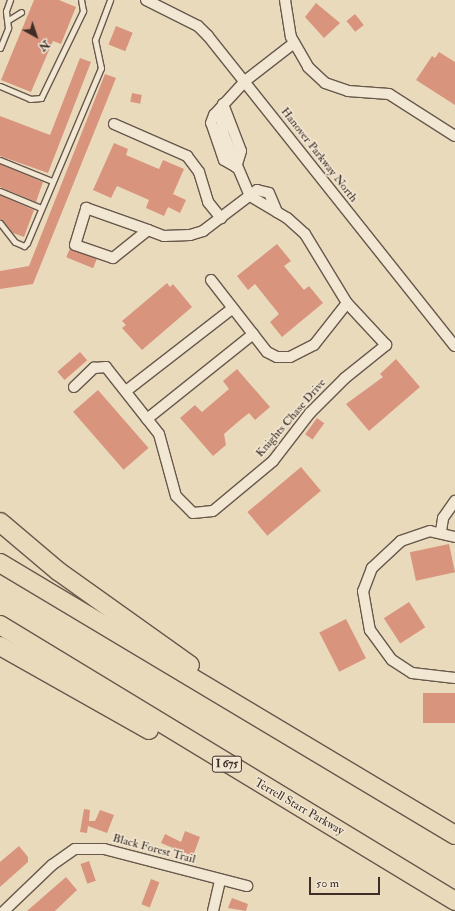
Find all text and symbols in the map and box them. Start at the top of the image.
north arrow [16,16,56,56]
text: N [36,37,52,54]
street label: Hanover Parkway North [278,105,360,205]
street label: Knights Chase Drive [253,376,329,460]
road number: I 675 [211,755,243,773]
street label: Terrell Starr Parkway [252,775,346,839]
street label: Black Forest Trail [111,831,197,867]
scale bar [311,869,382,895]
text: 50 m [316,876,339,891]

